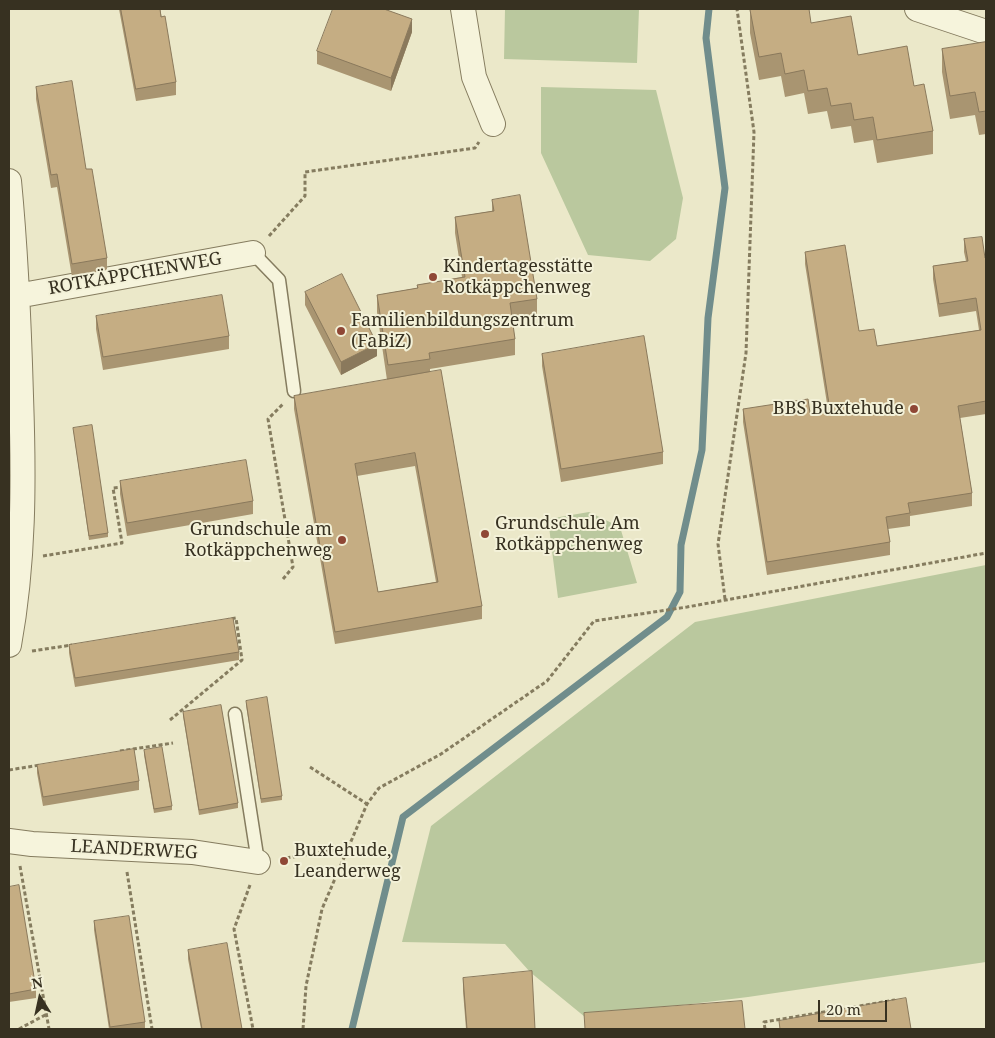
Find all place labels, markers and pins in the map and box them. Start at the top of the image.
place label: Kindertagesstätte Rotkäppchenweg [443,256,593,298]
marker: Kindertagesstätte Rotkäppchenweg [427,271,439,283]
place label: Familienbildungszentrum (FaBiZ) [351,310,574,352]
marker: Familienbildungszentrum (FaBiZ) [335,325,347,337]
place label: BBS Buxtehude [773,398,904,420]
marker: BBS Buxtehude [908,403,920,415]
place label: Grundschule Am Rotkäppchenweg [495,513,643,556]
place label: Grundschule am Rotkäppchenweg [184,519,332,562]
marker: Grundschule Am Rotkäppchenweg [479,528,491,540]
marker: Grundschule am Rotkäppchenweg [336,534,348,546]
place label: Buxtehude, Leanderweg [294,840,401,882]
marker: Buxtehude, Leanderweg [278,855,290,867]

